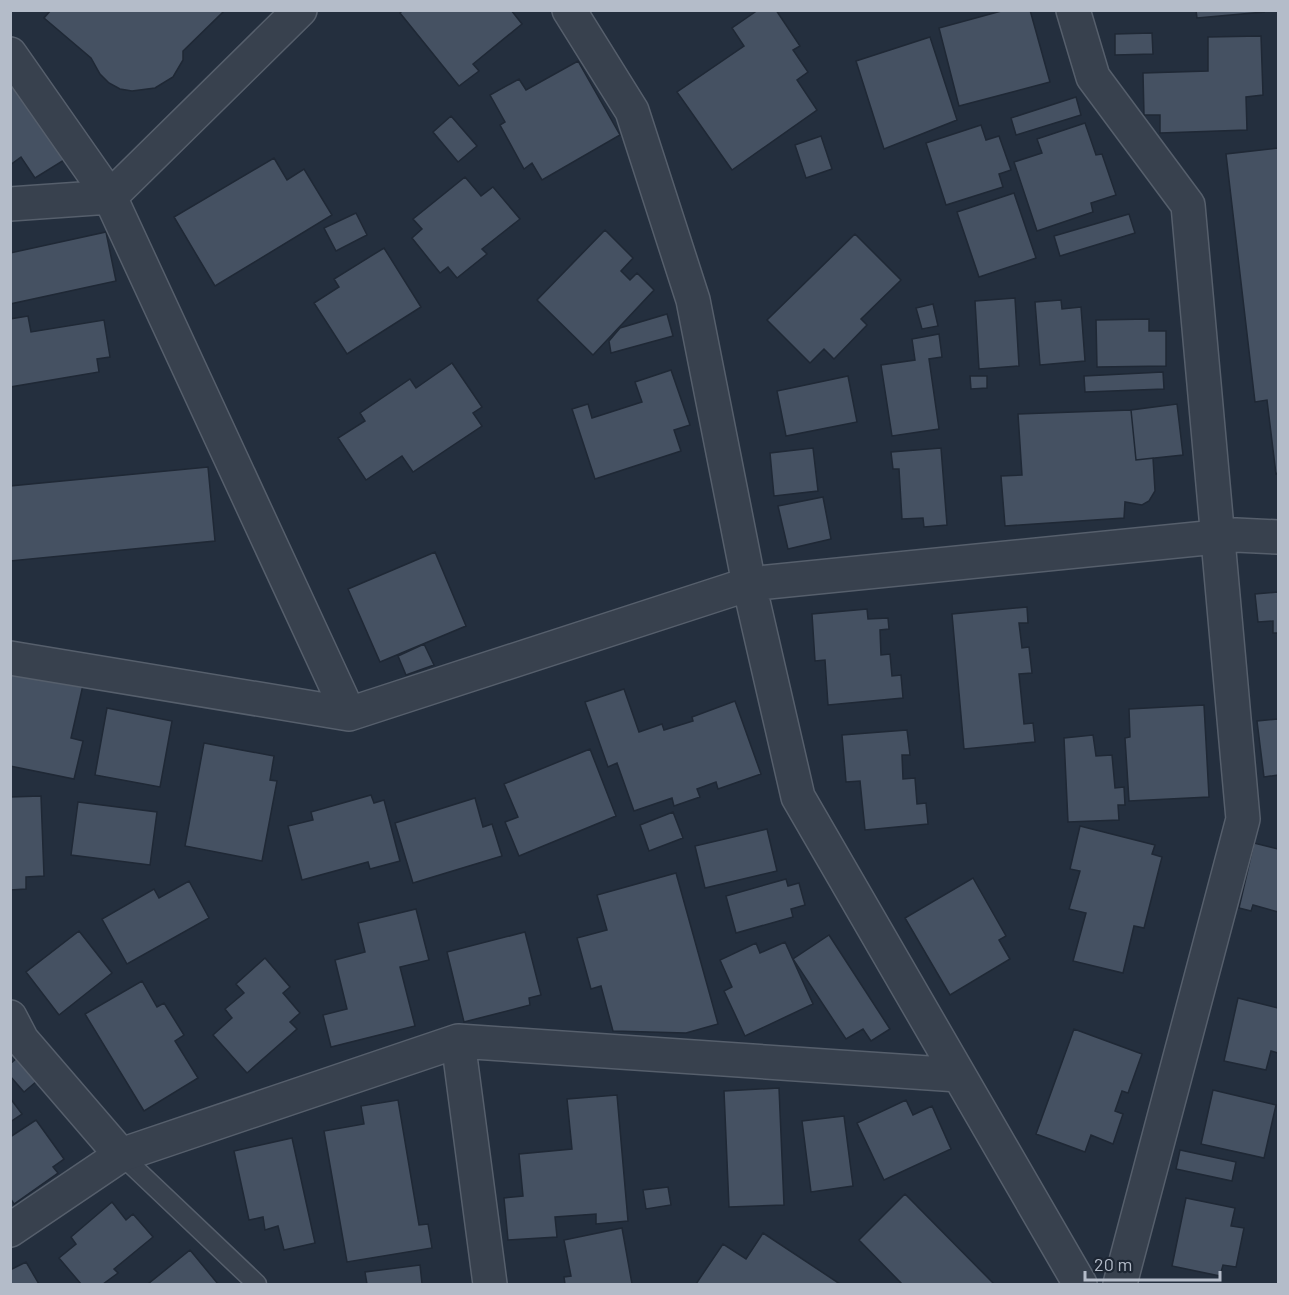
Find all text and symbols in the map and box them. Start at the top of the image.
scale bar [1085,1244,1220,1282]
text: 20 m [1094,1253,1132,1275]

